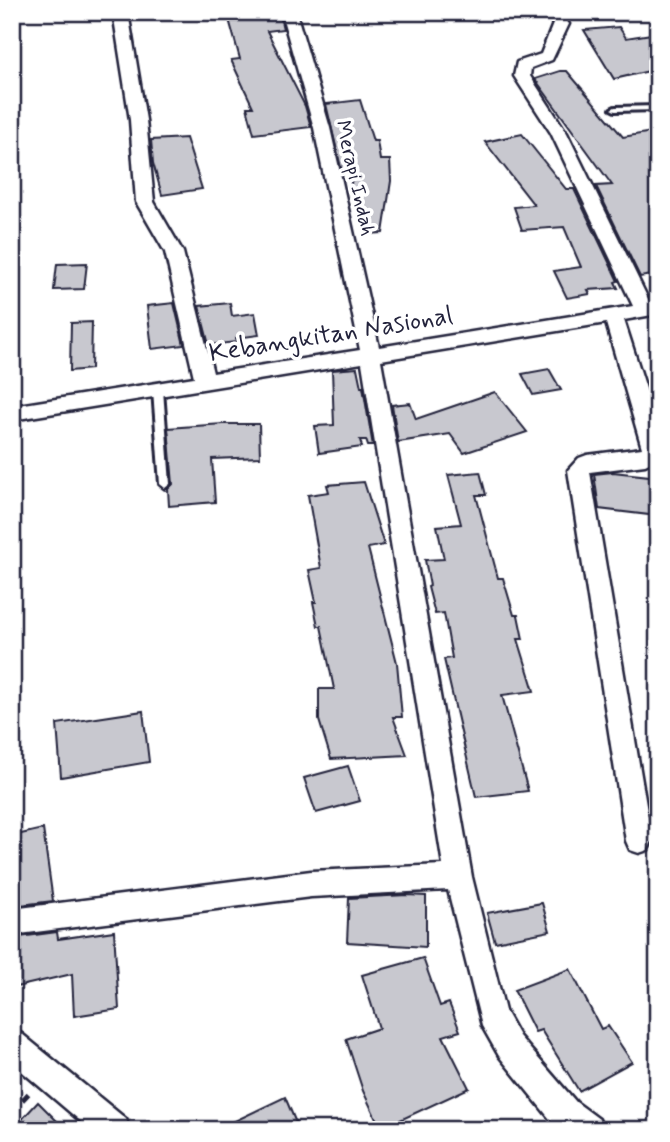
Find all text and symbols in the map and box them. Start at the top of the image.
street label: Merapi Indah [328,117,382,239]
street label: Kebangkitan Nasional [207,299,455,371]

